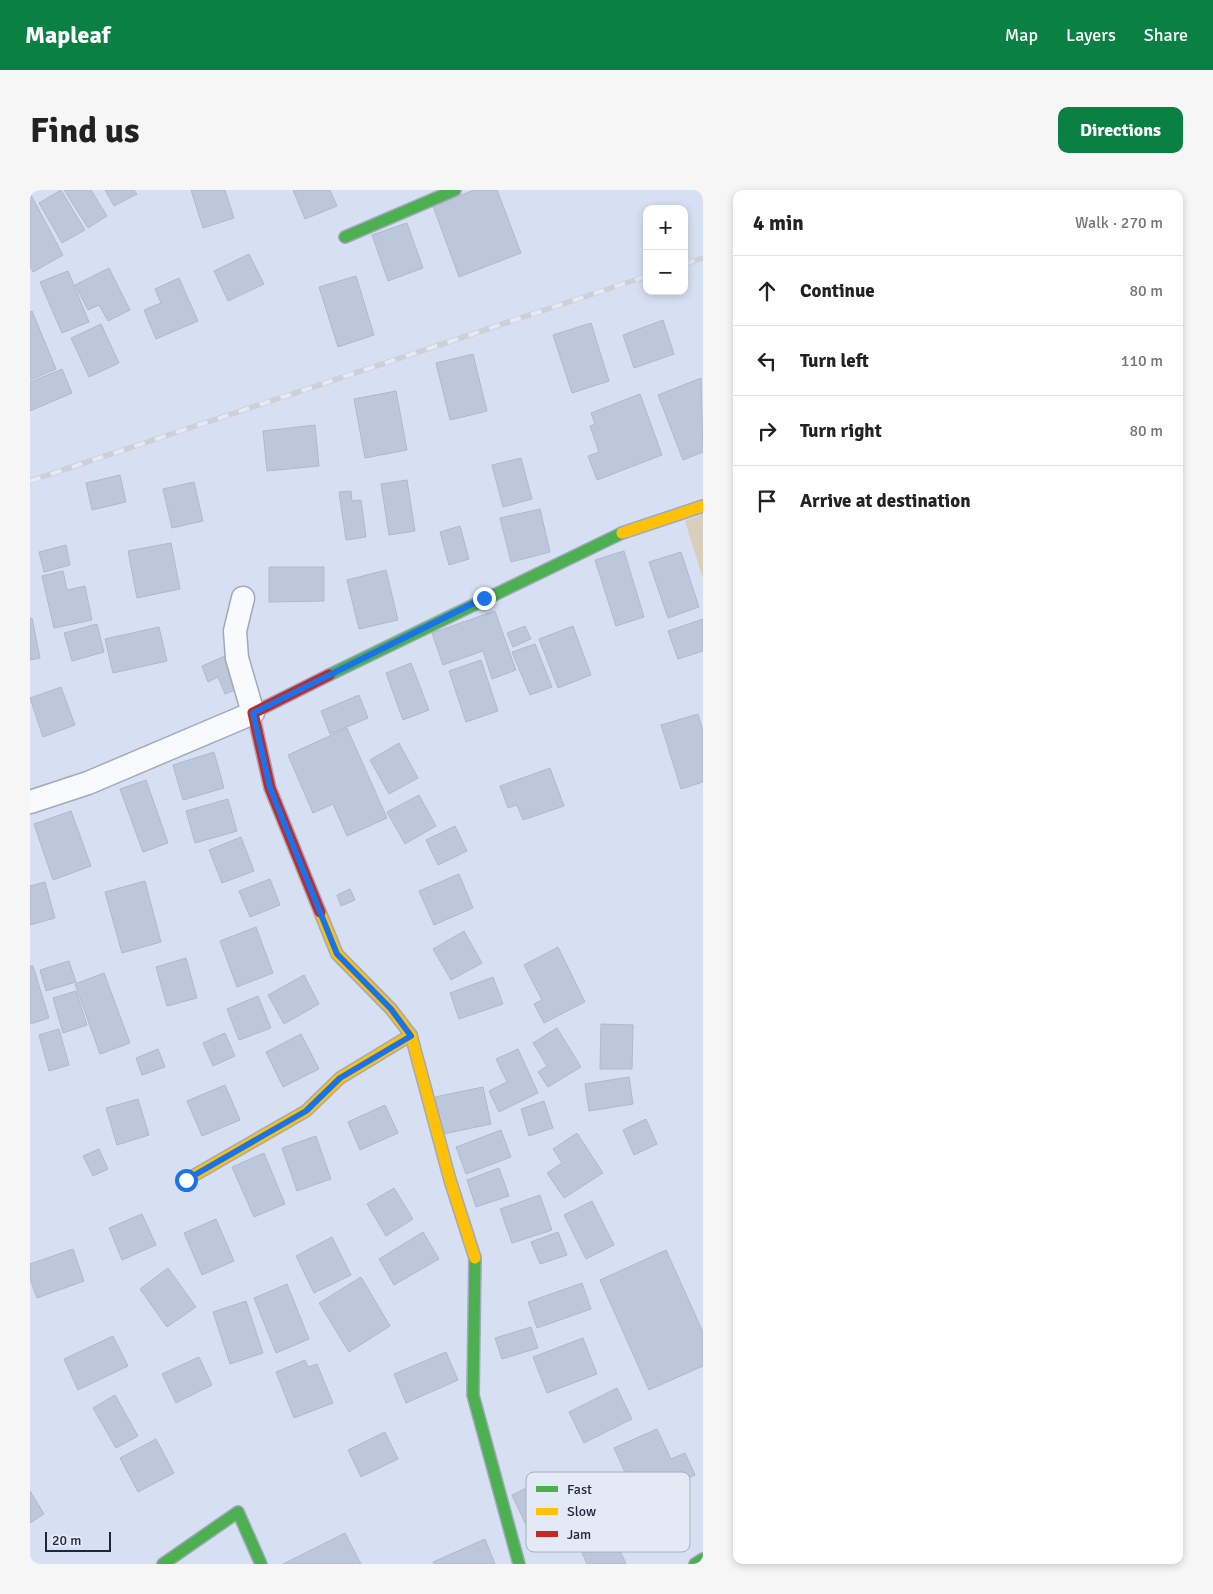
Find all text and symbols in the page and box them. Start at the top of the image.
text: Mapleaf [25,20,110,50]
text: Map [1005,24,1038,46]
text: Layers [1066,24,1116,46]
text: Share [1144,24,1188,46]
button: Directions [1058,107,1183,153]
text: Find us [30,109,140,152]
map controls [643,205,688,295]
button: + [643,205,688,250]
text: 4 min [753,210,804,236]
text: Walk · 270 m [1075,213,1163,233]
button: − [643,250,688,295]
icon: ahead [753,277,781,305]
text: Continue [800,279,875,303]
text: 80 m [1129,281,1163,301]
icon: left [753,347,781,375]
text: Turn left [800,349,869,373]
text: 110 m [1121,351,1163,371]
icon: right [753,417,781,445]
text: Turn right [800,419,882,443]
text: 80 m [1129,421,1163,441]
icon: arrive [753,487,781,515]
text: Arrive at destination [800,489,971,513]
route end [473,587,496,610]
route start [175,1169,198,1192]
legend [526,1472,690,1552]
text: Fast [567,1481,592,1498]
text: Slow [567,1503,596,1520]
text: Jam [567,1526,591,1543]
scale bar [45,1529,111,1552]
text: 20 m [52,1532,81,1549]

